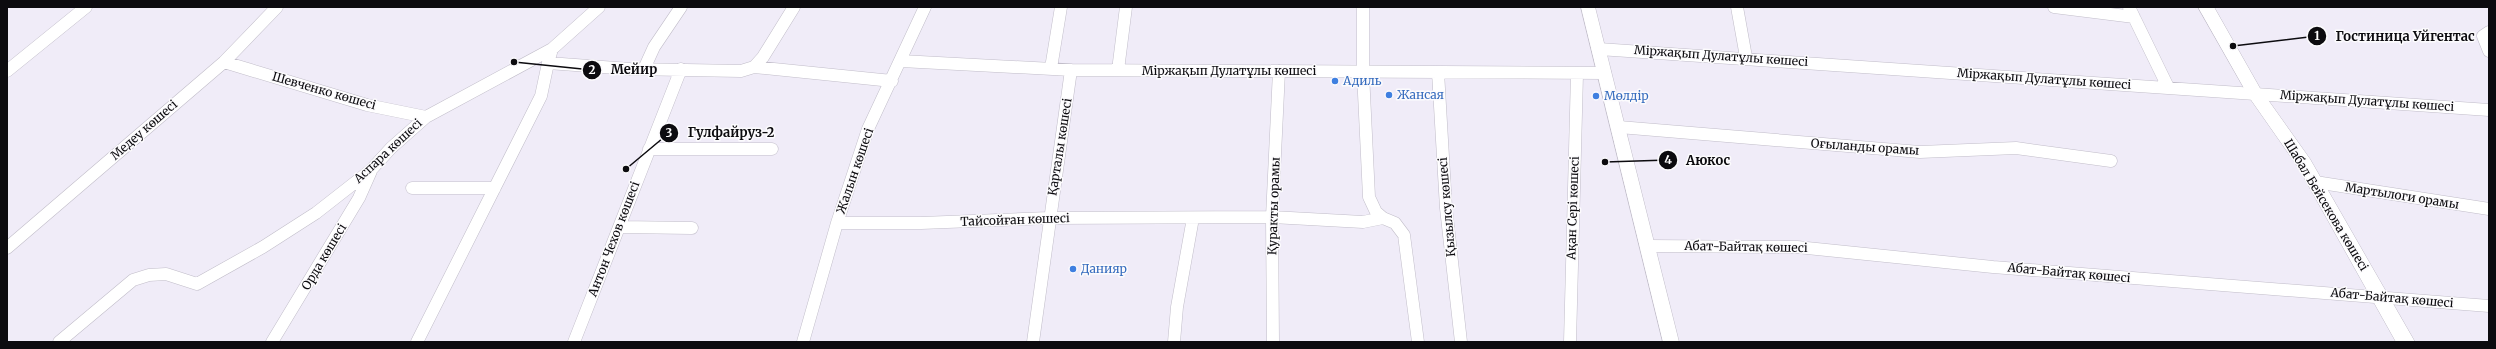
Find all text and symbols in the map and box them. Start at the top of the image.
callout: Гостиница Уйгентас [2307,24,2483,49]
text: 1 [2314,28,2320,43]
text: Гостиница Уйгентас [2335,28,2475,45]
street label: Міржақып Дулатұлы көшесі [1633,42,1809,69]
callout: Мейир [582,57,665,82]
text: Мейир [611,61,657,78]
text: 2 [588,62,596,77]
street label: Міржақып Дулатұлы көшесі [1142,63,1316,78]
street label: Міржақып Дулатұлы көшесі [1956,65,2132,92]
street label: Шевченко көшесі [270,69,378,113]
place label: Адиль [1342,73,1382,88]
marker: Адиль [1330,76,1340,86]
place label: Жансая [1397,87,1444,102]
street label: Міржақып Дулатұлы көшесі [2279,87,2455,114]
place label: Мөлдiр [1604,88,1649,103]
marker: Жансая [1384,90,1394,100]
marker: Мөлдiр [1591,91,1601,101]
street label: Медеу көшесі [107,97,180,163]
street label: Қарталы көшесі [1044,97,1075,197]
street label: Аспара көшесі [350,115,425,187]
callout: Гулфайруз-2 [659,120,782,145]
text: Гулфайруз-2 [688,124,775,141]
text: 3 [666,125,673,140]
street label: Жалын көшесі [833,126,876,216]
street label: Оғыланды орамы [1810,135,1920,158]
street label: Шабал Бейсекова көшесі [2281,136,2372,274]
callout: Аюкос [1658,148,1738,173]
text: 4 [1664,152,1672,167]
text: Аюкос [1685,152,1730,169]
street label: Қызылсу көшесі [1435,156,1458,258]
street label: Ақан Сері көшесі [1563,156,1582,261]
street label: Қуракты орамы [1264,157,1283,255]
street label: Антон Чехов көшесі [584,179,642,300]
street label: Мартылоги орамы [2344,179,2460,212]
street label: Тайсойған көшесі [960,210,1070,229]
street label: Орда көшесі [298,221,349,293]
street label: Абат-Байтақ көшесі [1683,238,1808,255]
street label: Абат-Байтақ көшесі [2006,260,2131,285]
place label: Данияр [1081,261,1127,276]
marker: Данияр [1068,264,1078,274]
street label: Абат-Байтақ көшесі [2329,285,2454,310]

